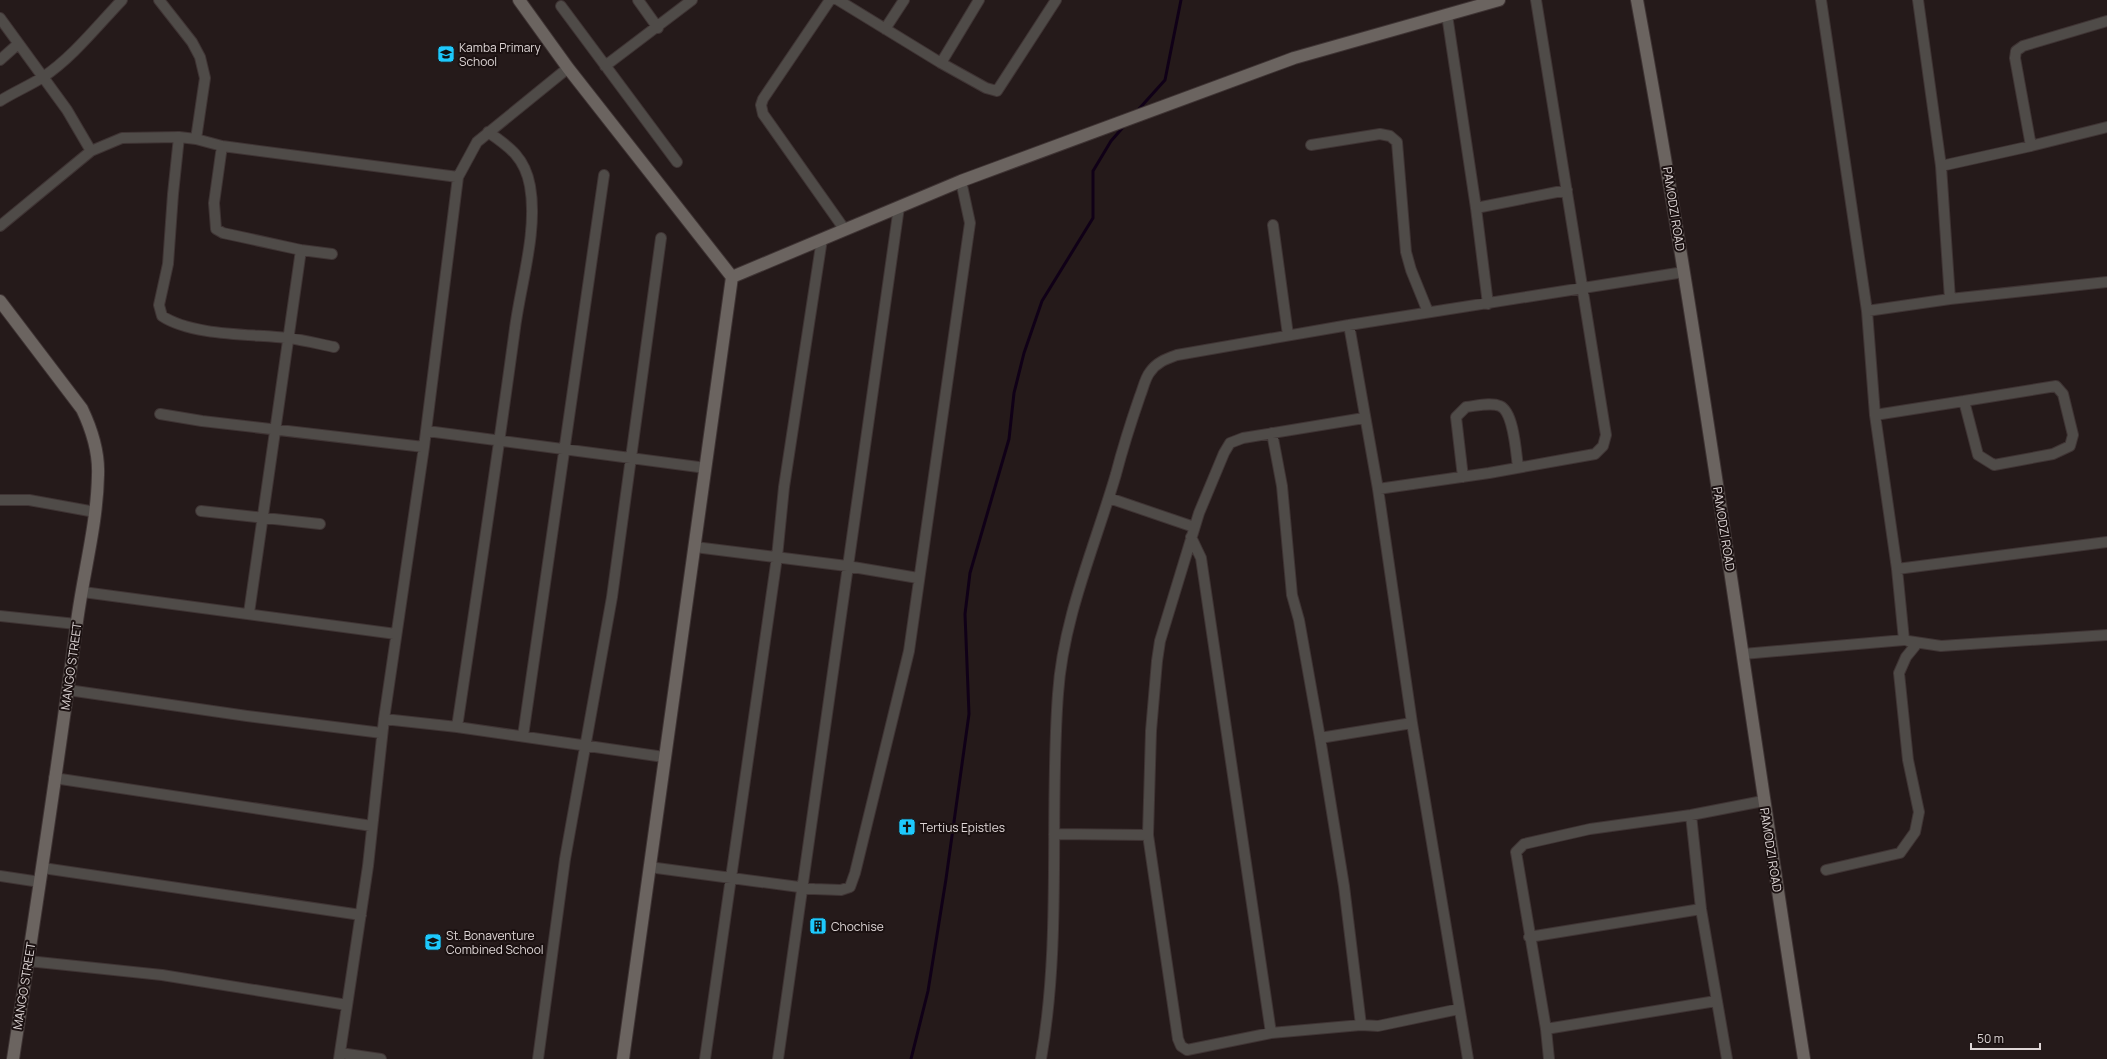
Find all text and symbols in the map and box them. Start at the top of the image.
place label: Kamba Primary School [459,39,542,70]
school or university icon: Kamba Primary School [436,44,456,64]
street label: PAMODZI ROAD [1659,166,1689,252]
street label: PAMODZI ROAD [1709,486,1739,572]
street label: MANGO STREET [56,620,86,711]
street label: PAMODZI ROAD [1756,807,1786,893]
church icon: Tertius Epistles [897,817,917,837]
place label: Tertius Epistles [920,819,1005,836]
building icon: Chochise [808,916,828,936]
place label: Chochise [831,918,884,935]
place label: St. Bonaventure Combined School [446,927,544,958]
school or university icon: St. Bonaventure Combined School [423,932,443,952]
street label: MANGO STREET [9,940,39,1031]
scale bar [1971,1025,2040,1051]
text: 50 m [1977,1030,2004,1047]

